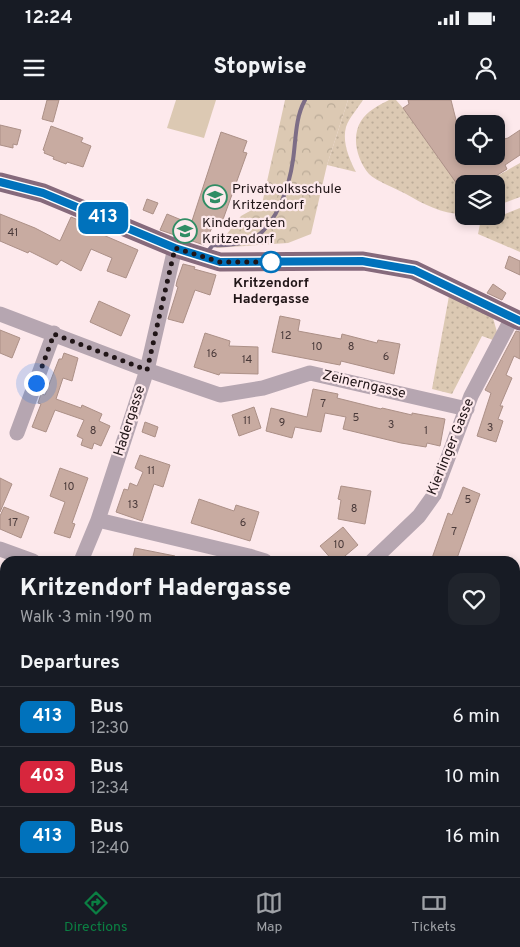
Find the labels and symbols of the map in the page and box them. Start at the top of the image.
place label: Privatvolksschule Kritzendorf [232,181,342,214]
school or university icon: Privatvolksschule Kritzendorf [202,184,228,210]
line badge: 413 [74,202,132,234]
place label: Kindergarten Kritzendorf [202,215,285,248]
school or university icon: Kindergarten Kritzendorf [172,218,198,244]
house number: 41 [8,226,18,240]
marker: Kritzendorf Hadergasse [260,251,282,273]
place label: Kritzendorf Hadergasse [233,275,310,308]
house number: 12 [281,329,291,343]
house number: 10 [311,340,323,354]
house number: 8 [348,340,354,354]
house number: 16 [207,347,217,361]
house number: 6 [383,350,389,364]
house number: 14 [242,353,253,367]
street label: Zeinerngasse [321,367,407,403]
your location [24,371,49,396]
street label: Hadergasse [111,383,149,459]
street label: Kierlinger Gasse [424,396,478,498]
house number: 7 [320,397,326,411]
house number: 5 [353,411,360,425]
house number: 11 [243,414,251,428]
house number: 9 [279,416,285,430]
house number: 3 [388,418,394,432]
house number: 3 [487,421,493,435]
house number: 8 [90,424,96,438]
house number: 1 [424,424,428,438]
house number: 11 [147,464,155,478]
house number: 10 [63,480,75,494]
house number: 5 [465,493,472,507]
house number: 13 [128,498,138,512]
house number: 8 [351,502,357,516]
house number: 17 [8,516,18,530]
house number: 6 [240,516,246,530]
house number: 7 [451,525,457,539]
house number: 10 [333,538,345,552]

